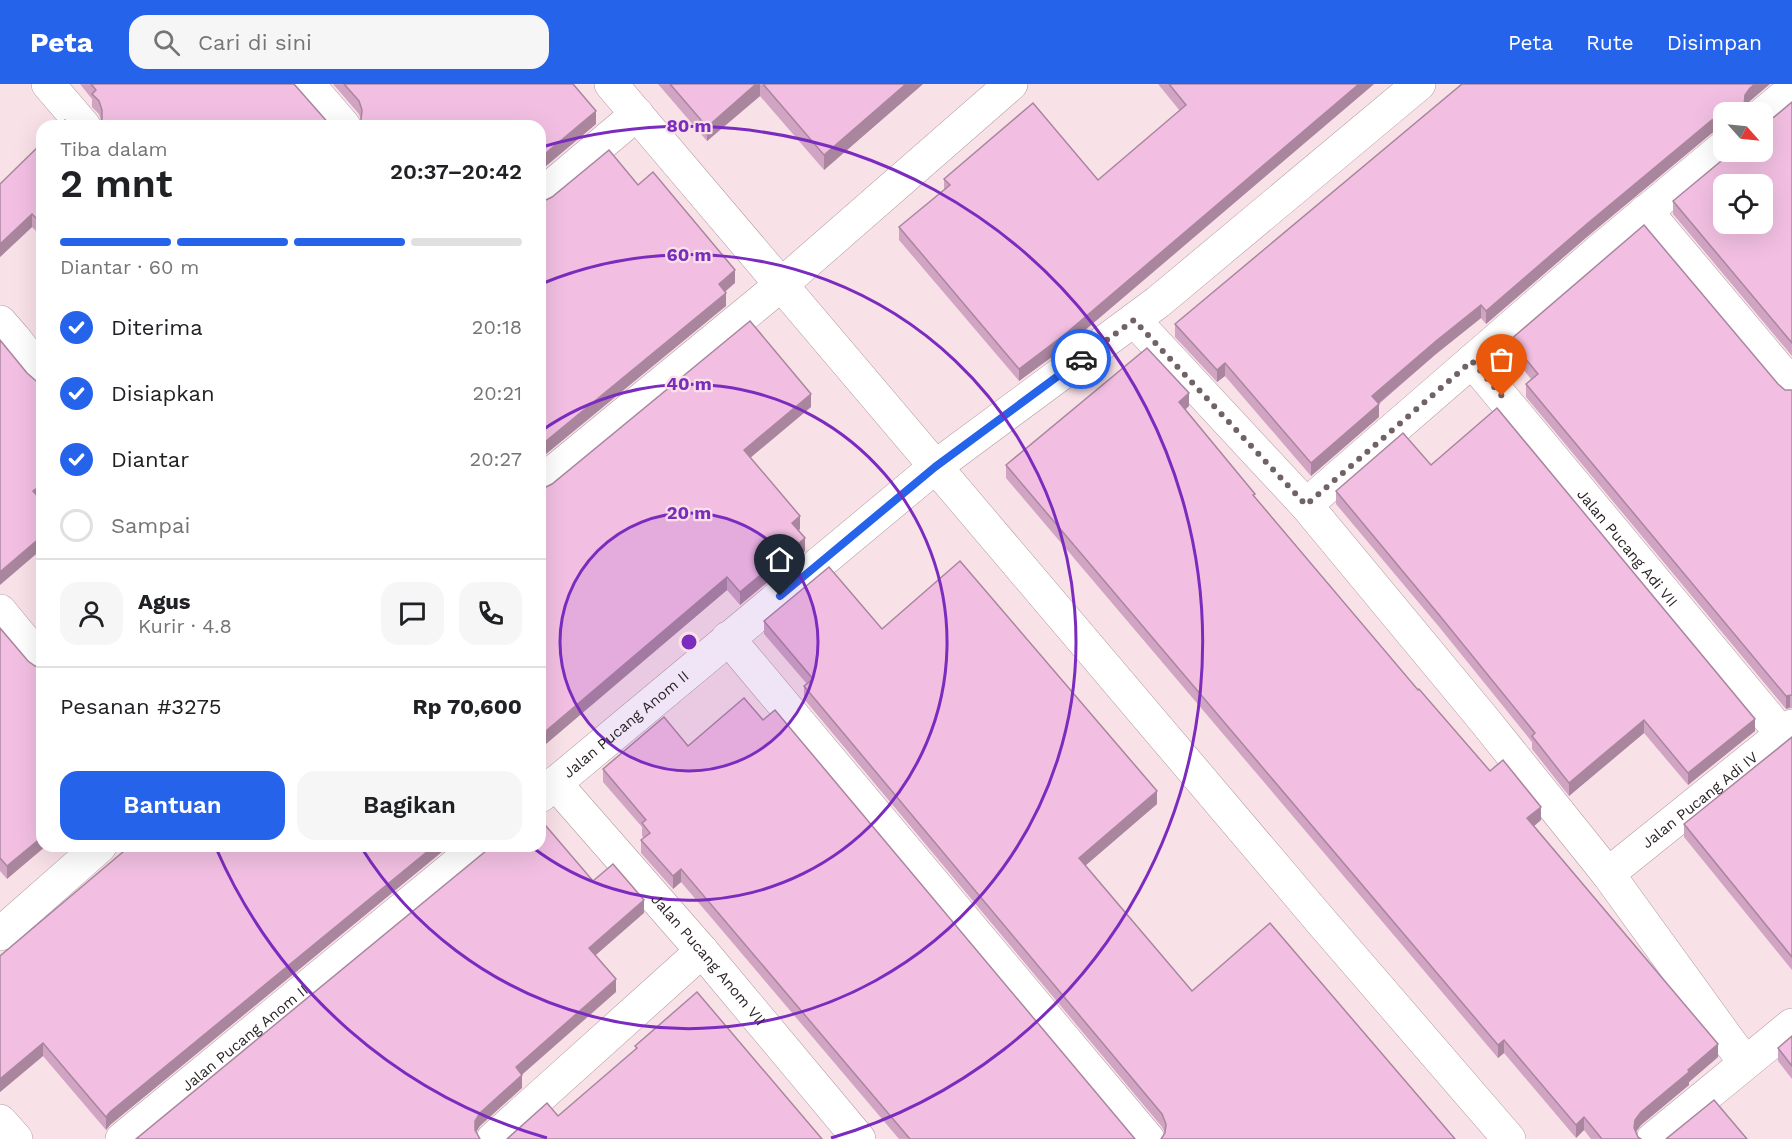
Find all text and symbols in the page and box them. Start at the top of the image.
search box [129,15,549,69]
text: Peta [30,26,93,59]
icon: search [150,26,183,59]
text: Cari di sini [198,30,312,55]
text: Peta [1508,30,1553,55]
text: Rute [1586,30,1634,55]
text: Disimpan [1667,30,1762,55]
north arrow [1713,102,1773,162]
map controls [1713,102,1773,234]
text: 80 m [667,115,711,136]
text: Tiba dalam [60,137,168,161]
text: 20:37–20:42 [390,159,522,184]
text: 2 mnt [60,161,173,206]
button: locate [1713,174,1773,234]
text: 60 m [667,244,711,265]
text: Diantar · 60 m [60,255,199,279]
icon: check [60,311,93,344]
text: Diterima [111,315,203,340]
text: 20:18 [472,315,522,339]
courier [1051,329,1111,389]
pin [1476,334,1527,396]
icon: car [1065,343,1098,376]
icon: bag [1485,343,1518,376]
text: 40 m [666,373,712,394]
icon: check [60,377,93,410]
text: Disiapkan [111,381,215,406]
text: 20:21 [473,381,522,405]
icon: check [60,443,93,476]
text: Diantar [111,447,189,472]
text: 20:27 [470,447,522,471]
street label: Jalan Pucang Adi VII [1573,485,1681,610]
text: 20 m [667,502,711,523]
text: Sampai [111,513,190,538]
pin [754,534,805,596]
icon: home [763,543,796,576]
button: person [60,582,123,645]
button: chat [381,582,444,645]
button: phone [459,582,522,645]
text: Agus [138,589,191,614]
text: Kurir · 4.8 [138,614,232,638]
centre of rings [679,632,699,652]
street label: Jalan Pucang Anom II [560,667,692,782]
text: Pesanan #3275 [60,694,222,719]
text: Rp 70,600 [413,694,522,719]
street label: Jalan Pucang Adi IV [1638,748,1762,852]
button: Bantuan [60,771,285,840]
button: Bagikan [297,771,522,840]
street label: Jalan Pucang Anom VII [647,890,769,1029]
street label: Jalan Pucang Anom II [178,981,312,1095]

